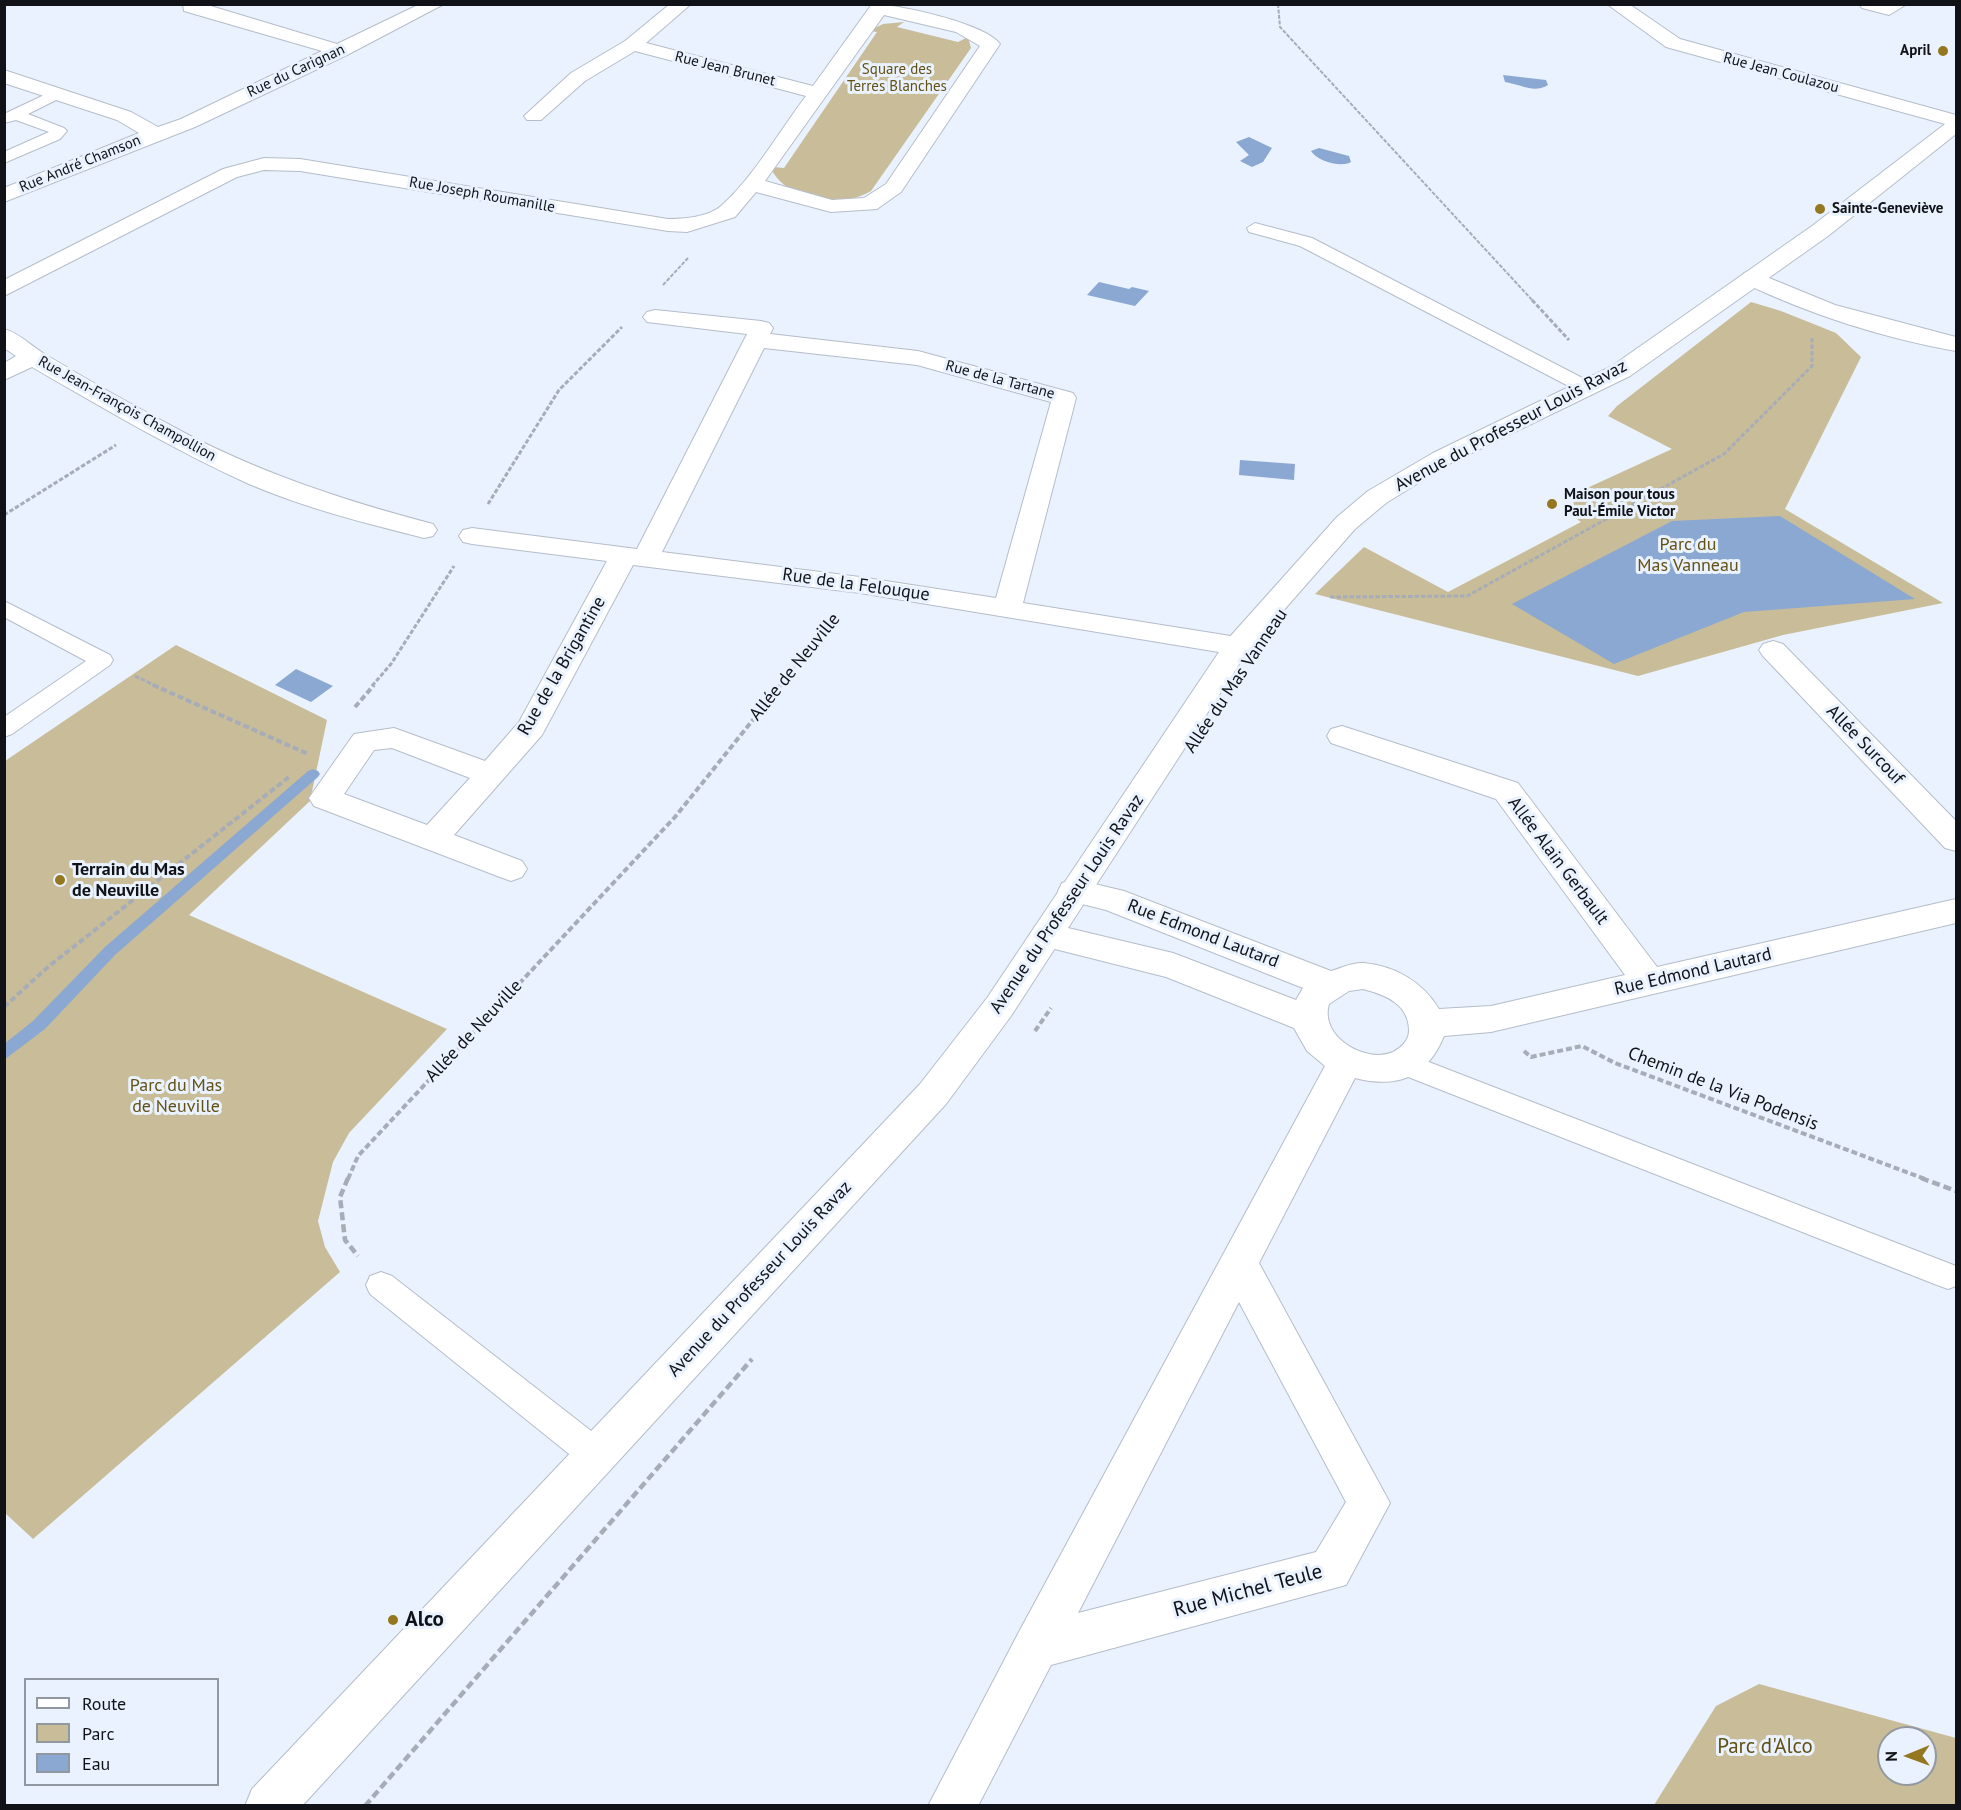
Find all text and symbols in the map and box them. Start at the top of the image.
street label: Rue du Carignan [244,41,348,101]
place label: April [1900,42,1931,60]
marker: April [1936,44,1950,58]
street label: Rue Jean Brunet [673,48,777,90]
street label: Rue Jean Coulazou [1721,49,1841,97]
park label: Square des Terres Blanches [847,61,947,96]
street label: Rue André Chamson [17,131,143,197]
street label: Rue Joseph Roumanille [408,173,556,217]
place label: Sainte-Geneviève [1832,200,1943,218]
marker: Sainte-Geneviève [1813,202,1827,216]
street label: Rue Jean-François Champollion [35,353,219,465]
street label: Avenue du Professeur Louis Ravaz [1391,355,1631,497]
street label: Rue de la Tartane [944,357,1056,403]
place label: Maison pour tous Paul-Émile Victor [1564,486,1675,521]
marker: Maison pour tous Paul-Émile Victor [1545,497,1559,511]
park label: Parc du Mas Vanneau [1637,534,1739,576]
street label: Rue de la Felouque [781,564,931,606]
street label: Rue de la Brigantine [513,593,611,739]
street label: Allée du Mas Vanneau [1180,605,1292,757]
street label: Allée de Neuville [745,609,845,725]
street label: Allée Surcouf [1822,701,1908,789]
street label: Avenue du Professeur Louis Ravaz [985,790,1149,1018]
street label: Allée Alain Gerbault [1503,793,1613,929]
place label: Terrain du Mas de Neuville [72,859,185,902]
marker: Terrain du Mas de Neuville [53,873,67,887]
street label: Rue Edmond Lautard [1124,895,1282,973]
street label: Rue Edmond Lautard [1612,943,1774,1001]
street label: Allée de Neuville [421,975,527,1087]
street label: Chemin de la Via Podensis [1625,1043,1821,1135]
park label: Parc du Mas de Neuville [130,1075,222,1118]
street label: Avenue du Professeur Louis Ravaz [664,1177,856,1381]
street label: Rue Michel Teule [1171,1559,1325,1623]
place label: Alco [405,1607,444,1633]
marker: Alco [386,1613,400,1627]
legend [24,1678,219,1786]
text: Route [82,1692,126,1715]
text: Parc [82,1722,115,1745]
north arrow [1877,1726,1937,1786]
park label: Parc d'Alco [1717,1734,1813,1760]
text: N [1881,1751,1901,1762]
text: Eau [82,1752,110,1775]

